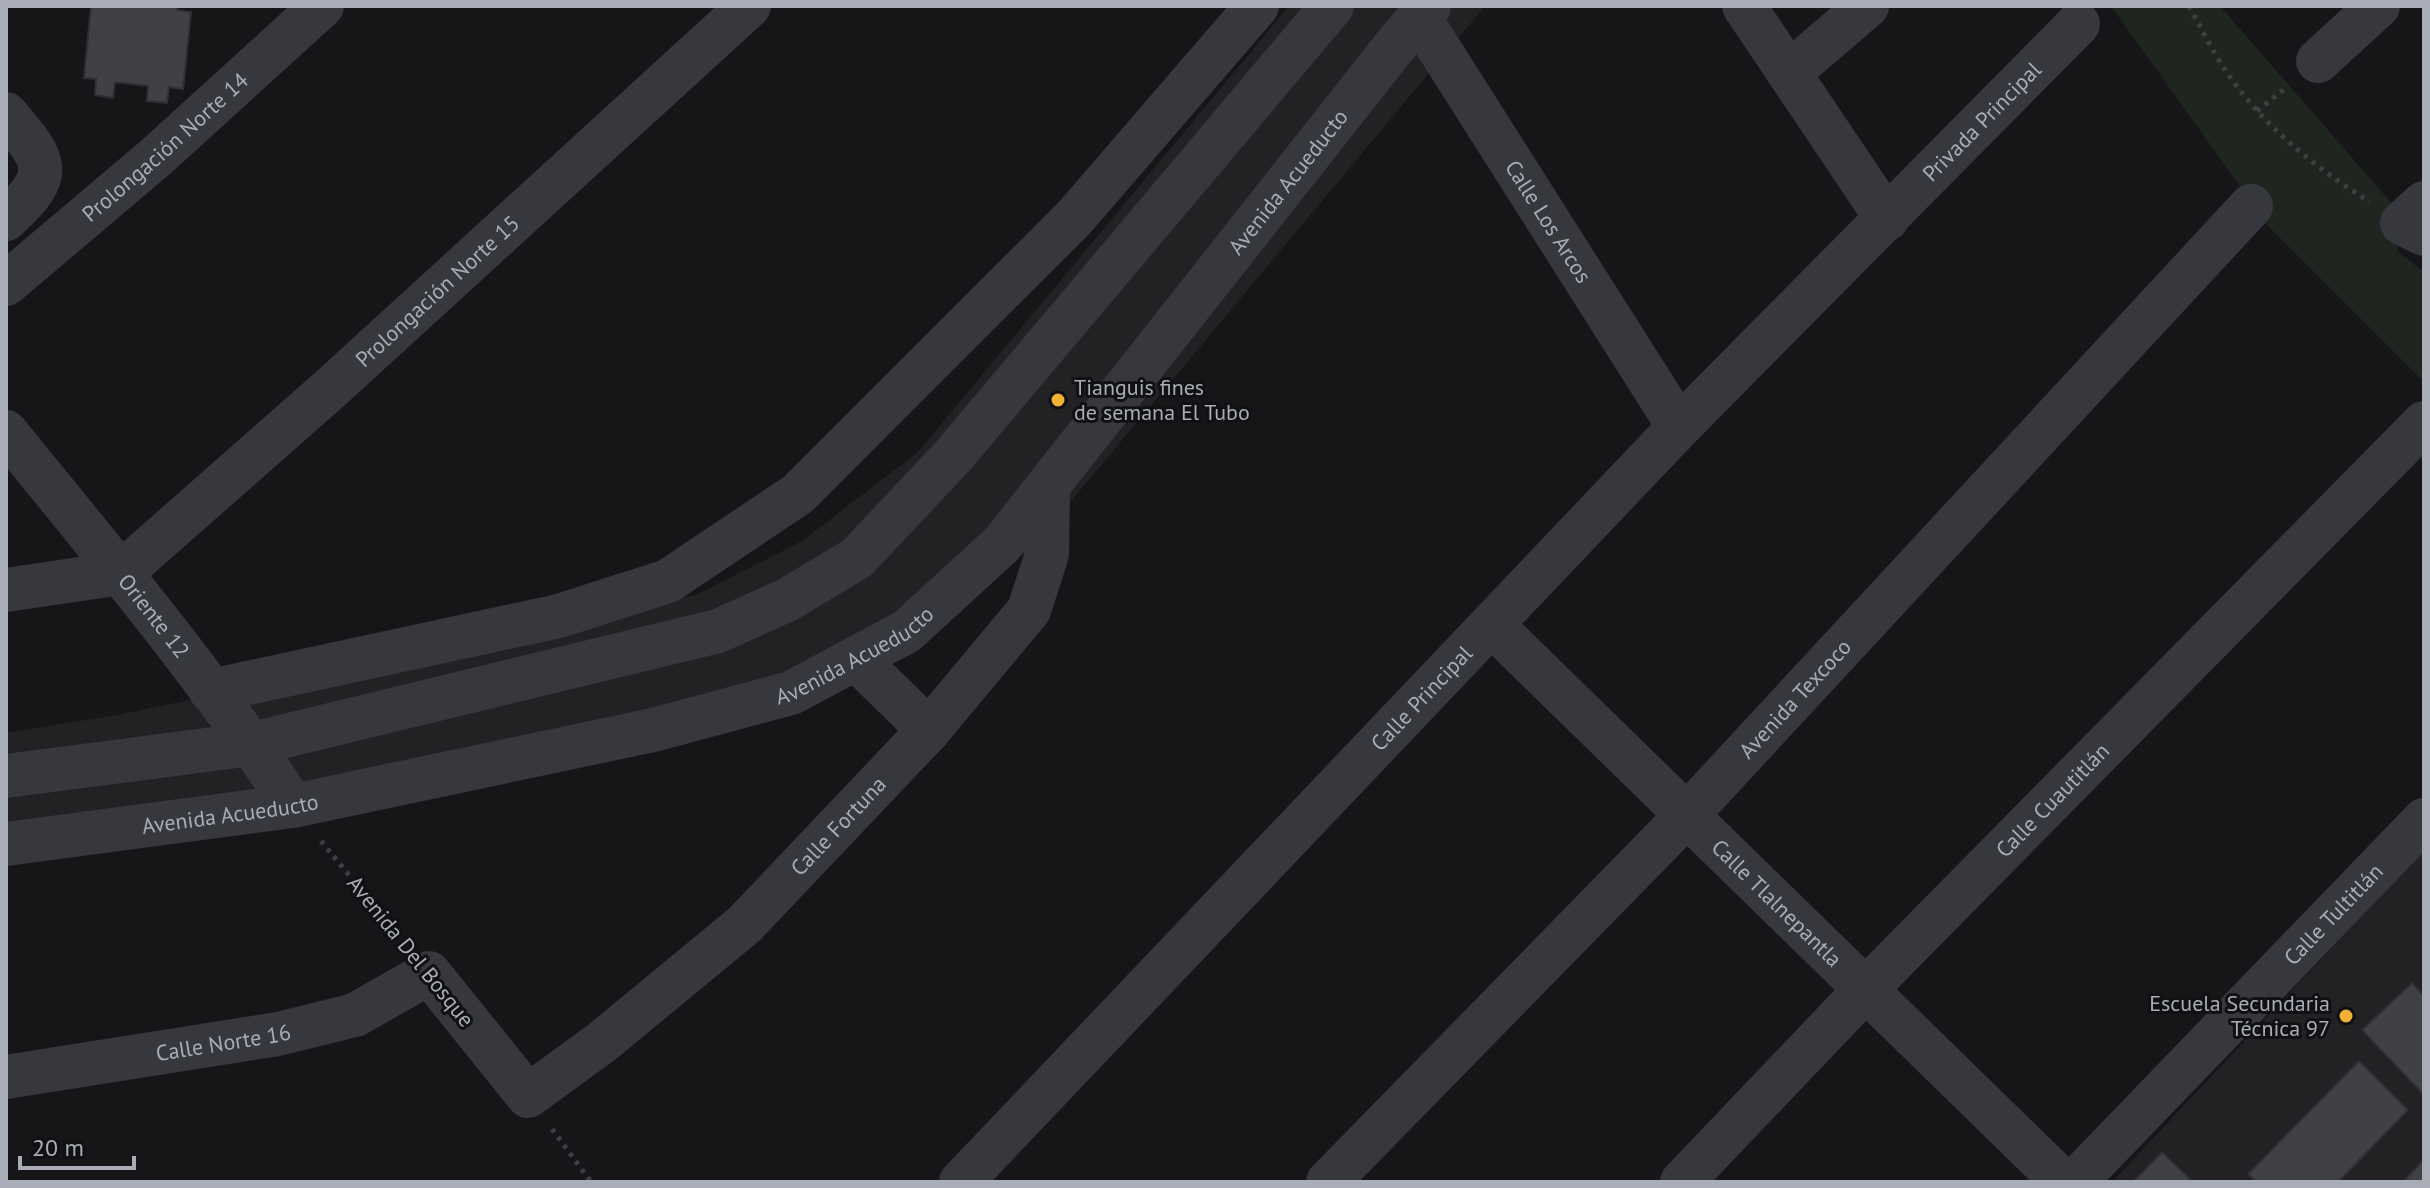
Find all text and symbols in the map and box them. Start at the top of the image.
street label: Privada Principal [1916,55,2047,187]
street label: Prolongación Norte 14 [76,66,254,228]
street label: Avenida Acueducto [1222,103,1354,260]
street label: Calle Los Arcos [1499,155,1598,288]
street label: Prolongación Norte 15 [349,209,525,373]
place label: Tianguis fines de semana El Tubo [1074,373,1250,426]
marker: Tianguis fines de semana El Tubo [1049,391,1067,409]
street label: Oriente 12 [112,568,196,664]
street label: Avenida Acueducto [773,600,939,710]
street label: Avenida Texcoco [1733,633,1857,764]
street label: Calle Principal [1365,639,1478,757]
street label: Calle Cuautitlán [1990,737,2115,863]
street label: Calle Fortuna [784,770,892,881]
street label: Avenida Acueducto [140,787,321,840]
street label: Calle Tlalnepantla [1706,833,1848,973]
street label: Calle Tultitlán [2278,857,2389,971]
street label: Avenida Del Bosque [341,870,481,1032]
place label: Escuela Secundaria Técnica 97 [2149,989,2330,1042]
marker: Escuela Secundaria Técnica 97 [2337,1007,2355,1025]
street label: Calle Norte 16 [154,1017,294,1067]
scale bar [20,1120,134,1170]
text: 20 m [32,1132,84,1163]

